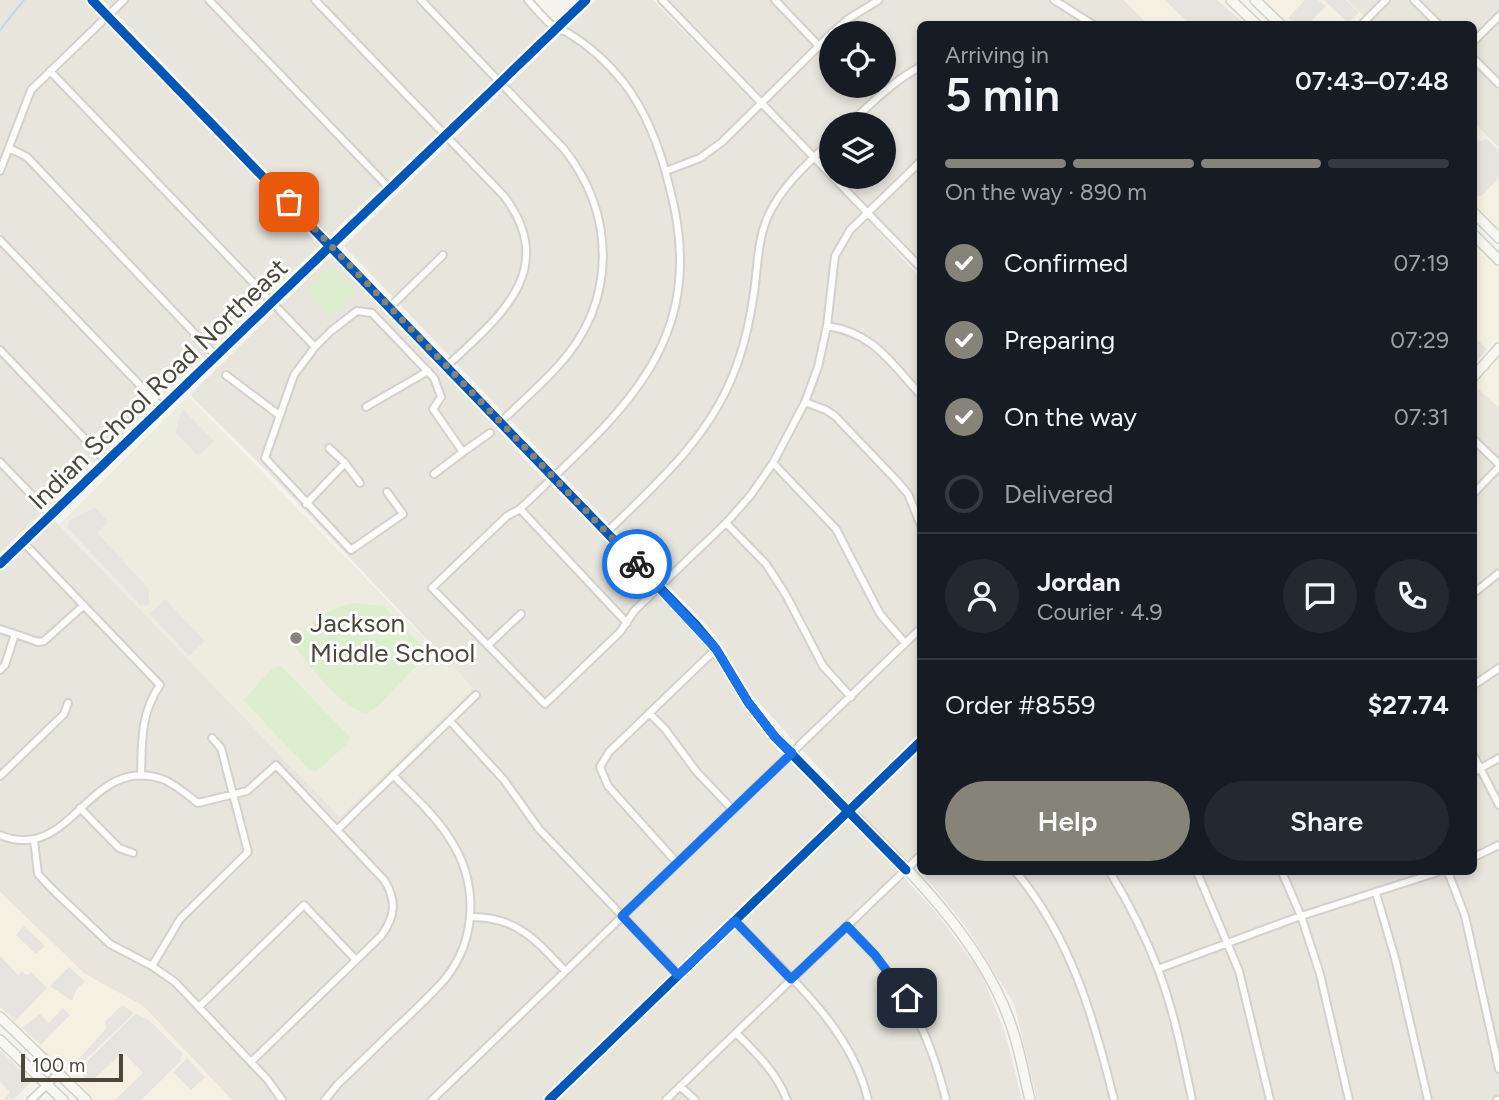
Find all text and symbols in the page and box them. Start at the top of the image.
map controls [819,21,896,189]
button: locate [819,21,896,98]
text: Arriving in [945,41,1049,69]
text: 07:43–07:48 [1295,65,1449,97]
text: 5 min [945,67,1060,123]
button: layers [819,112,896,189]
pin [259,172,319,232]
text: On the way · 890 m [945,178,1147,206]
icon: bag [270,183,308,221]
icon: check [945,244,983,282]
text: Confirmed [1004,247,1128,279]
text: 07:19 [1394,249,1449,277]
street label: Indian School Road Northeast [22,252,294,516]
icon: check [945,321,983,359]
text: Preparing [1004,324,1115,356]
text: 07:29 [1390,326,1449,354]
icon: check [945,398,983,436]
text: On the way [1004,401,1137,433]
text: 07:31 [1394,403,1449,431]
text: Delivered [1004,478,1113,510]
courier [602,529,672,599]
icon: bike [618,545,656,583]
button: person [945,559,1019,633]
button: chat [1283,559,1357,633]
button: phone [1375,559,1449,633]
text: Jordan [1037,566,1120,598]
text: Courier · 4.9 [1037,598,1163,626]
place label: Jackson Middle School [310,607,475,669]
marker: Jackson Middle School [288,630,304,646]
text: Order #8559 [945,689,1096,721]
text: $27.74 [1368,689,1449,721]
button: Help [945,781,1190,861]
button: Share [1204,781,1449,861]
pin [877,968,937,1028]
icon: home [888,979,926,1017]
scale bar [21,1051,122,1083]
text: 100 m [32,1054,85,1077]

